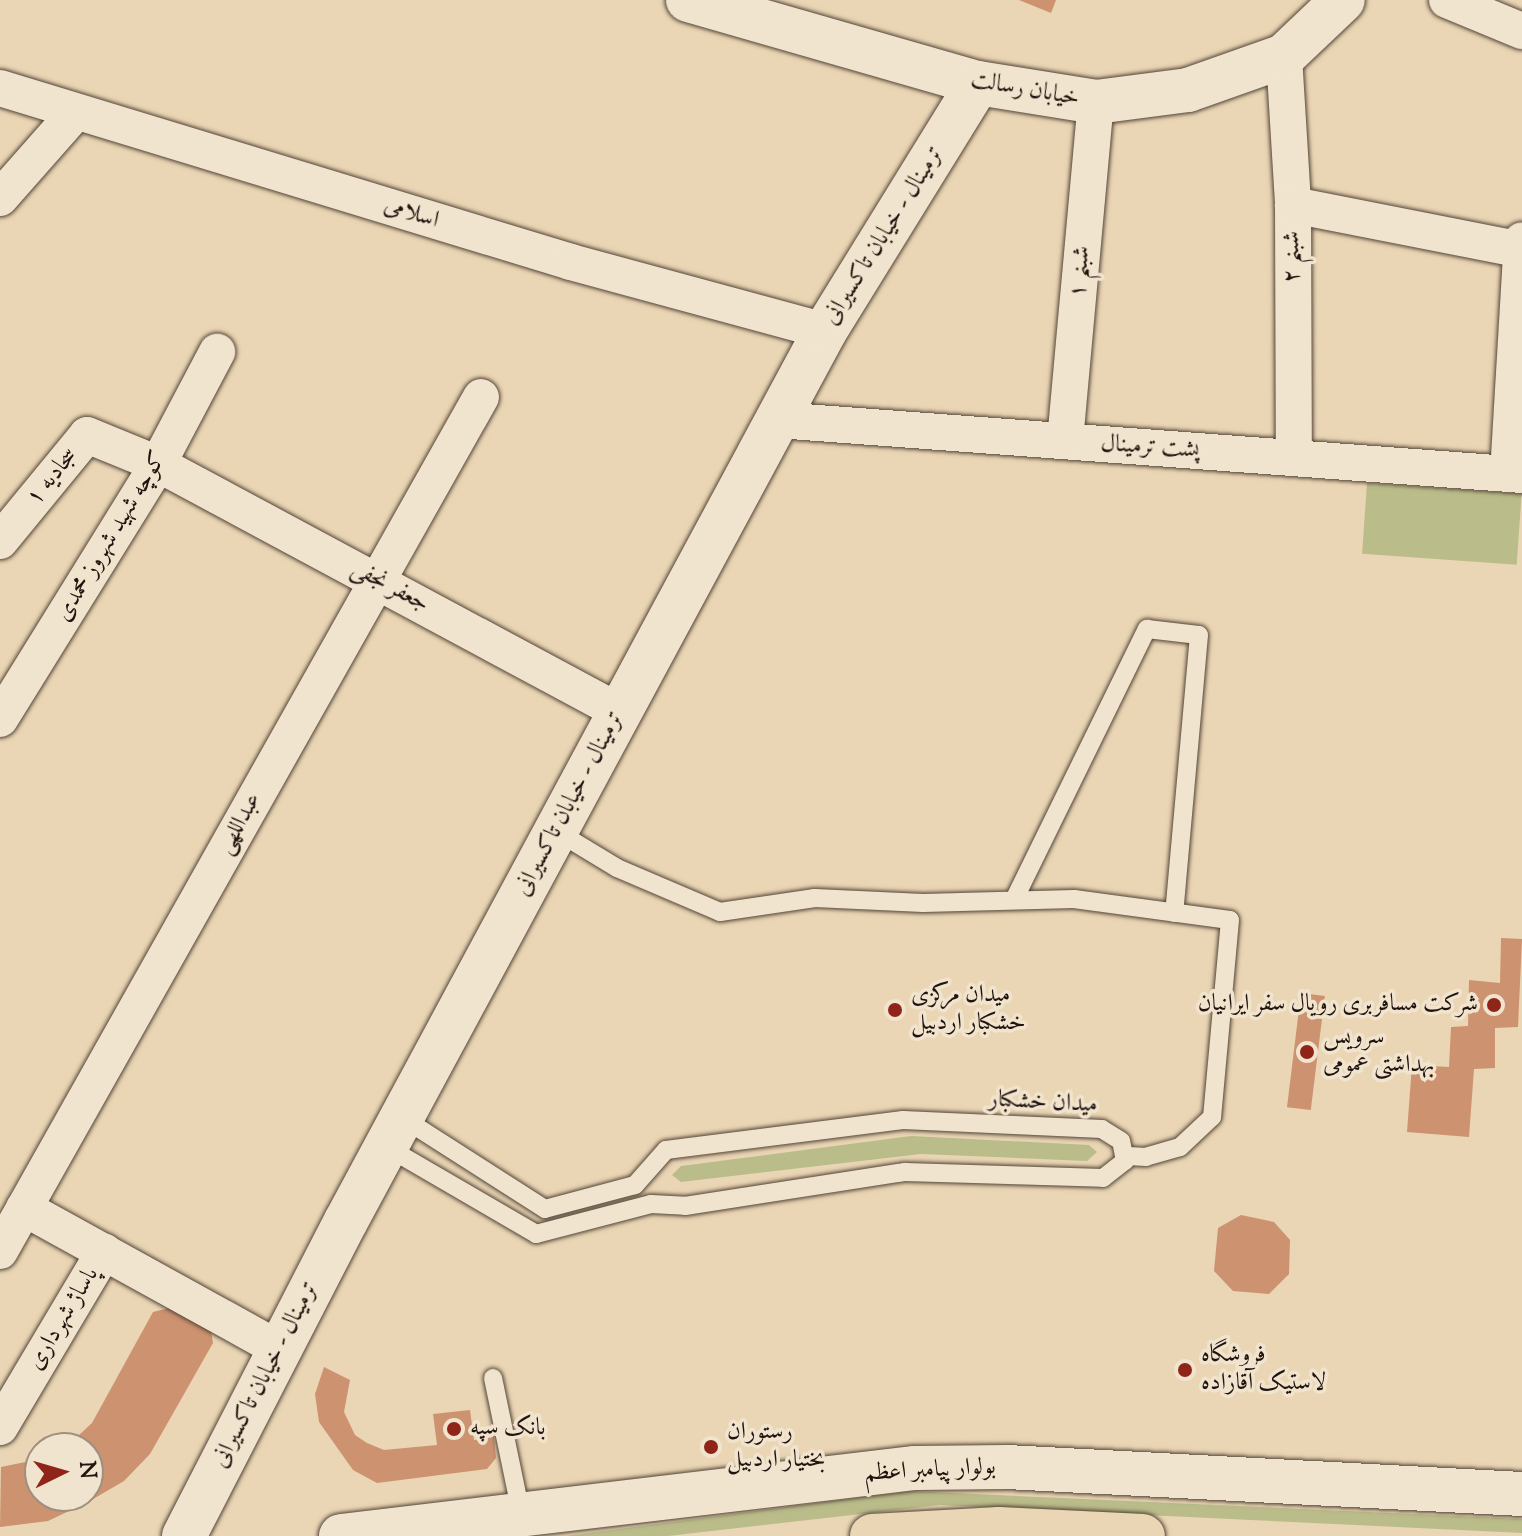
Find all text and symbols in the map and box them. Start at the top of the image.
street label: خیابان رسالت [968,66,1082,114]
street label: ترمینال - خیابان تاکسیرانی [817,141,951,331]
street label: اسلامی [380,192,442,236]
street label: شبنم ۲ [1279,231,1307,283]
street label: شبنم ۱ [1064,245,1098,299]
street label: پشت ترمینال [1100,430,1200,466]
street label: سجادیه ۱ [21,442,85,512]
street label: کوچه شهید شهروز محمدی [50,447,174,627]
street label: جعفر نجفی [346,555,434,619]
street label: ترمینال - خیابان تاکسیرانی [509,707,631,901]
street label: عبداللهی [211,788,269,860]
place label: میدان مرکزی خشکبار اردبیل [911,982,1026,1038]
place label: شرکت مسافربری رویال سفر ایرانیان [1198,991,1478,1019]
marker: شرکت مسافربری رویال سفر ایرانیان [1485,996,1503,1014]
marker: میدان مرکزی خشکبار اردبیل [886,1001,904,1019]
place label: سرویس بهداشتی عمومی [1323,1024,1434,1080]
marker: سرویس بهداشتی عمومی [1298,1043,1316,1061]
street label: میدان خشکبار [988,1086,1098,1120]
street label: پاساژ شهرداری [22,1262,106,1376]
street label: ترمینال - خیابان تاکسیرانی [207,1277,325,1473]
place label: فروشگاه لاستیک آقازاده [1201,1342,1326,1398]
marker: فروشگاه لاستیک آقازاده [1176,1361,1194,1379]
place label: بانک سپه [470,1415,545,1443]
place label: رستوران بختیار اردبیل [727,1419,825,1475]
marker: بانک سپه [445,1420,463,1438]
north arrow [24,1432,104,1512]
marker: رستوران بختیار اردبیل [702,1438,720,1456]
street label: بولوار پیامبر اعظم [863,1453,997,1489]
text: N [69,1460,103,1480]

